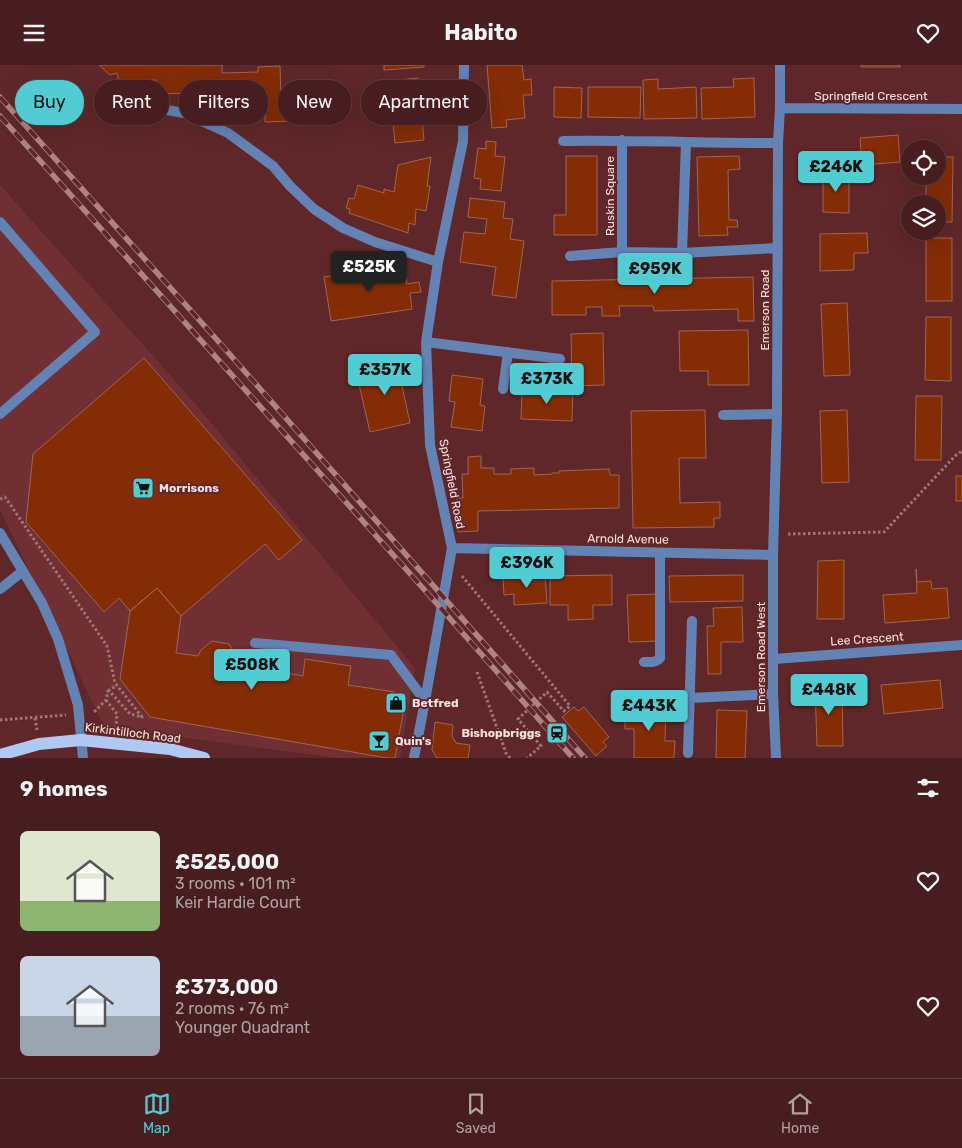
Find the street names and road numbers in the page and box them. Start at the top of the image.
street label: Springfield Crescent [814,89,928,103]
street label: Ruskin Square [603,156,617,236]
street label: Emerson Road [758,270,772,350]
street label: Springfield Road [436,438,468,530]
street label: Arnold Avenue [587,531,669,547]
street label: Emerson Road West [754,601,768,712]
street label: Lee Crescent [830,629,904,649]
street label: Kirkintilloch Road [84,720,182,746]

